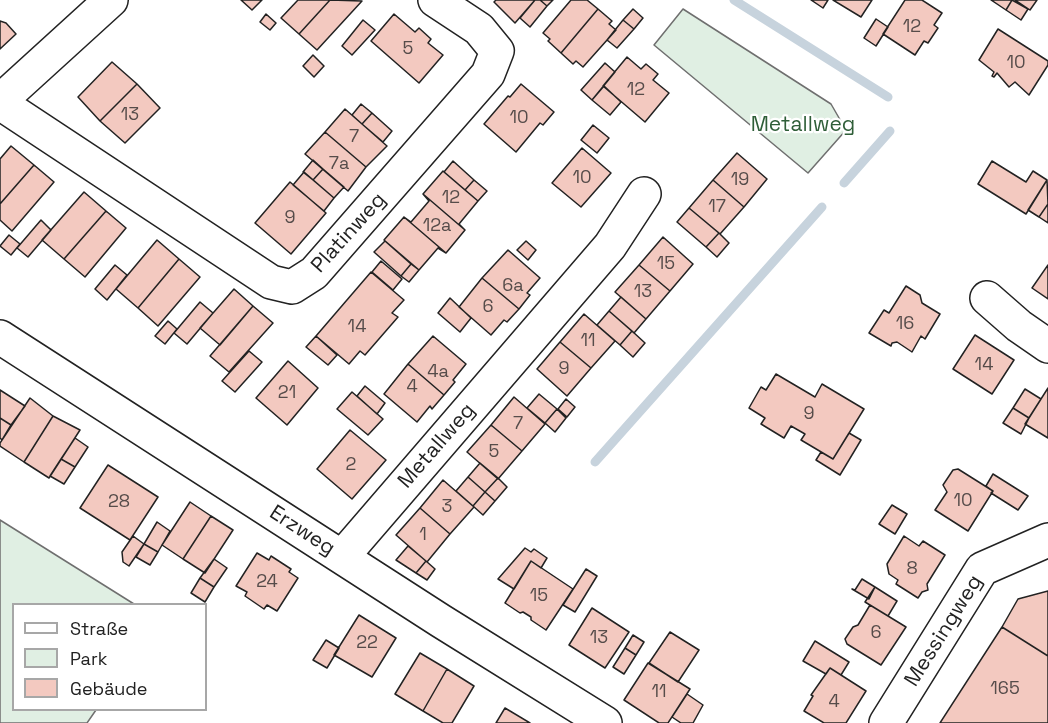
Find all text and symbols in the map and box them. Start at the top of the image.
house number: 12 [903,16,921,38]
house number: 5 [403,38,413,60]
house number: 10 [1006,52,1026,74]
house number: 12 [627,79,645,101]
house number: 13 [121,104,139,126]
house number: 10 [509,107,529,129]
park label: Metallweg [751,112,855,138]
house number: 7 [349,126,359,148]
house number: 7a [329,153,349,175]
house number: 10 [572,167,592,189]
house number: 19 [731,169,749,191]
house number: 12 [442,187,460,209]
street label: Platinweg [306,188,392,278]
house number: 17 [708,196,726,218]
house number: 9 [284,207,296,229]
house number: 12a [423,215,451,237]
house number: 15 [657,253,675,275]
house number: 6a [502,275,524,297]
house number: 13 [634,281,652,303]
house number: 6 [482,296,494,318]
house number: 16 [896,313,914,335]
house number: 14 [348,316,366,338]
house number: 11 [580,330,596,352]
house number: 14 [975,354,993,376]
house number: 9 [558,358,570,380]
house number: 4a [427,361,449,383]
house number: 4 [406,376,418,398]
house number: 21 [278,382,296,404]
street label: Metallweg [393,398,481,494]
house number: 9 [803,403,815,425]
house number: 7 [513,413,523,435]
house number: 5 [489,441,499,463]
house number: 2 [346,454,356,476]
house number: 10 [953,490,973,512]
house number: 28 [108,491,130,513]
house number: 3 [442,496,452,518]
street label: Erzweg [264,500,340,562]
house number: 1 [419,524,427,546]
house number: 8 [906,558,918,580]
house number: 24 [256,571,278,593]
street label: Messingweg [900,571,988,691]
house number: 15 [530,585,548,607]
legend [12,603,207,711]
text: Straße [70,617,128,640]
house number: 6 [870,622,882,644]
house number: 13 [590,627,608,649]
house number: 22 [356,632,378,654]
text: Park [70,647,107,670]
text: Gebäude [70,677,148,700]
house number: 165 [990,678,1020,700]
house number: 11 [651,681,667,703]
house number: 4 [828,691,840,713]

